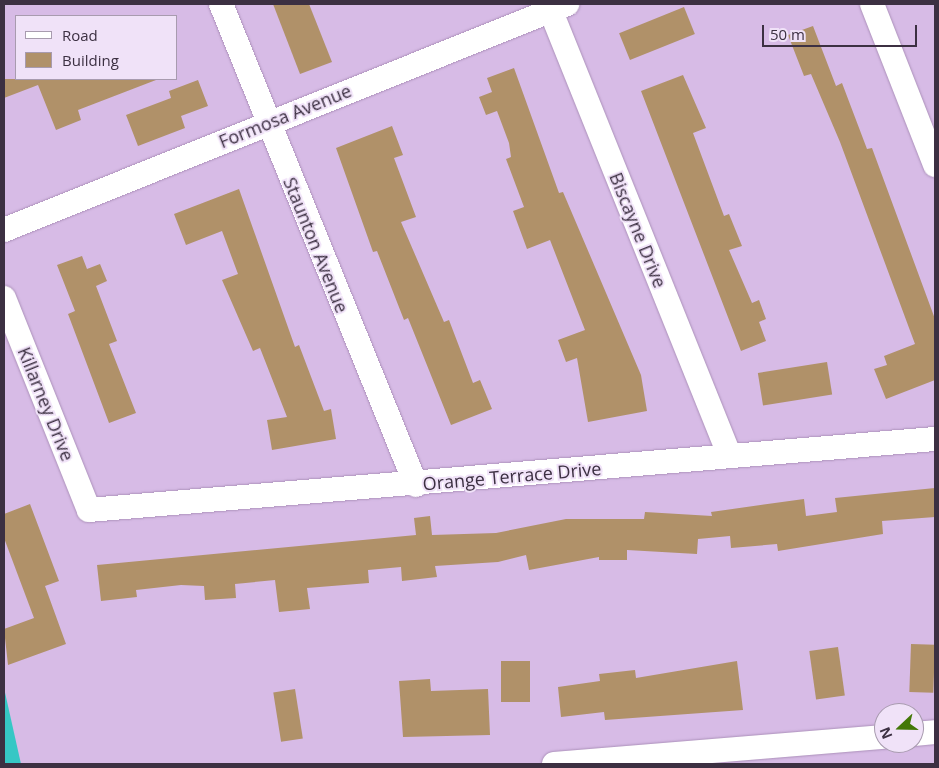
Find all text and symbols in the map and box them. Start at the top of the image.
legend [15,15,178,80]
scale bar [764,15,919,47]
text: 50 m [770,24,805,44]
text: Road [62,25,98,45]
text: Building [62,50,119,70]
street label: Formosa Avenue [216,80,354,152]
street label: Biscayne Drive [605,169,671,291]
street label: Staunton Avenue [279,174,353,316]
street label: Killarney Drive [13,344,79,464]
street label: Orange Terrace Drive [422,457,602,495]
north arrow [874,703,924,753]
text: N [875,724,896,742]

